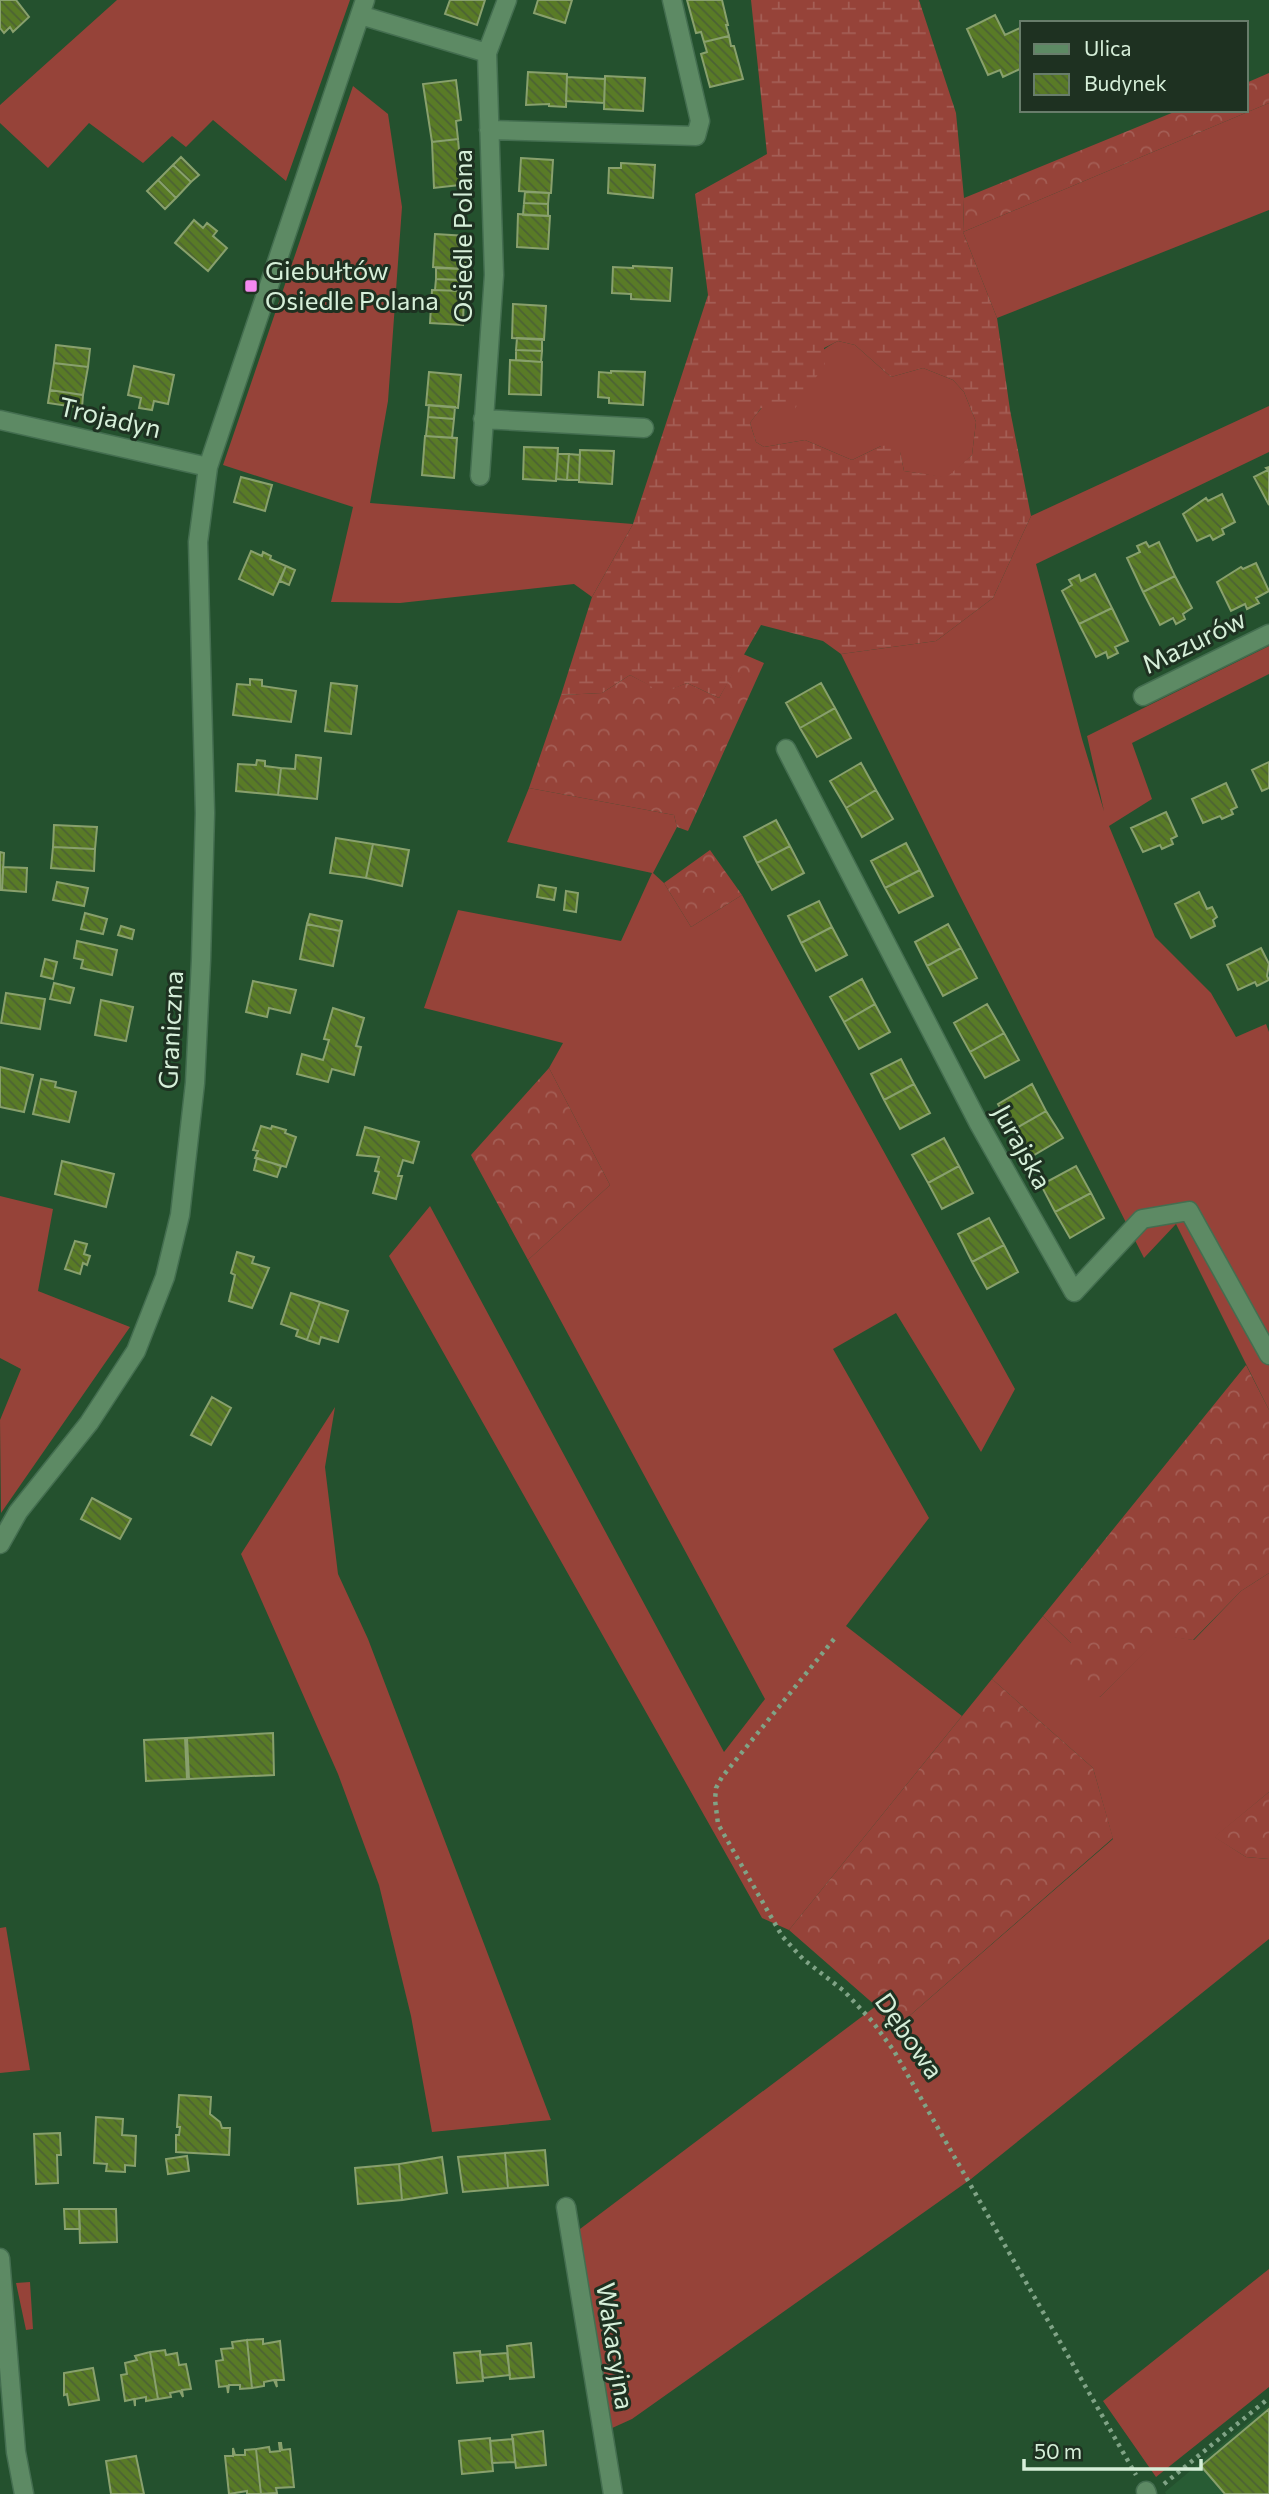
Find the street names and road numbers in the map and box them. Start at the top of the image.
street label: Osiedle Polana [446,149,477,323]
street label: Trojadyn [56,390,164,443]
street label: Mazurów [1136,602,1250,679]
street label: Graniczna [151,970,188,1090]
street label: Jurajska [987,1099,1059,1194]
street label: Dębowa [870,1986,951,2084]
street label: Wakacyjna [591,2280,642,2411]

